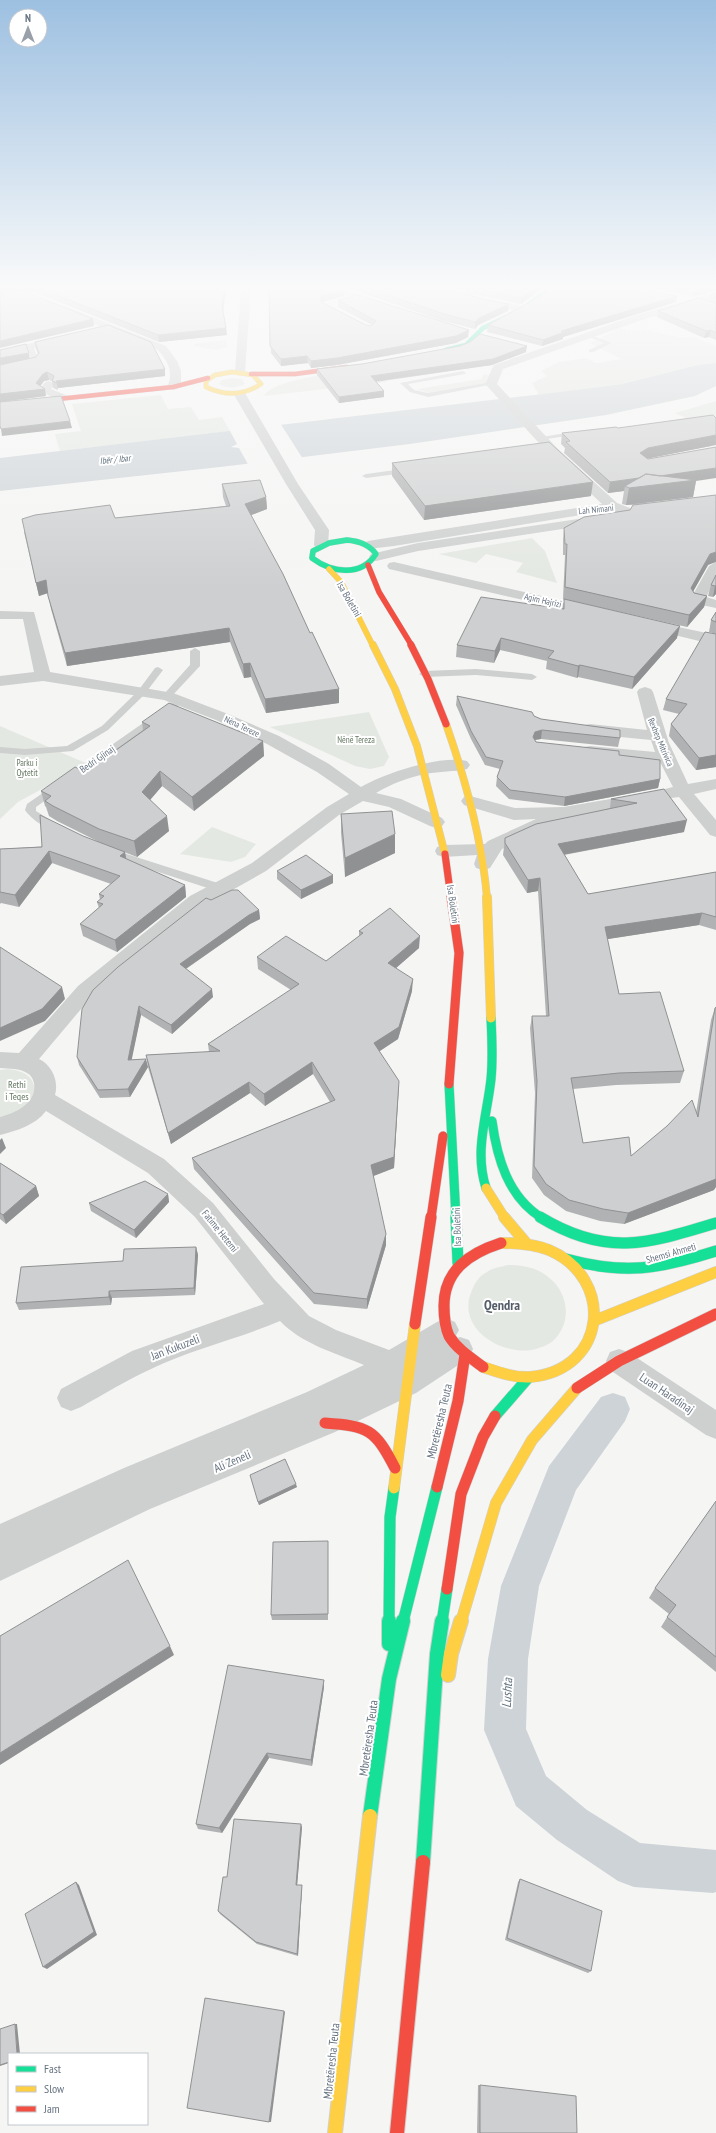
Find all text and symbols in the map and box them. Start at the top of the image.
north arrow [8,8,48,48]
text: N [25,11,31,25]
water label: Ibër / Ibar [99,452,132,466]
street label: Lah Nimani [578,502,614,516]
street label: Isa Boletini [334,579,364,619]
street label: Agim Hajrizi [523,590,563,611]
street label: Nëna Tereze [223,713,262,739]
street label: Rexhep Mitrivica [646,716,676,768]
park label: Nënë Tereza [337,734,375,745]
street label: Bedri Gjinaj [77,742,117,776]
park label: Parku i Qytetit [16,757,38,778]
street label: Isa Boletini [444,884,462,924]
park label: Rethi i Teqes [5,1078,29,1103]
street label: Fatime Hetemi [199,1207,241,1255]
street label: Isa Boletini [450,1207,464,1247]
street label: Shemsi Ahmeti [644,1240,698,1266]
district label: Qendra [484,1296,520,1314]
street label: Jan Kukuzeli [148,1331,201,1363]
street label: Luan Haradinaj [637,1369,697,1417]
street label: Mbretëresha Teuta [423,1382,455,1460]
street label: Ali Zeneli [211,1447,253,1475]
water label: Lushta [498,1677,516,1708]
street label: Mbretëresha Teuta [355,1699,381,1777]
street label: Mbretëresha Teuta [320,2022,342,2100]
legend [8,2053,148,2125]
text: Fast [44,2061,62,2076]
text: Slow [44,2081,65,2096]
text: Jam [43,2101,60,2116]

